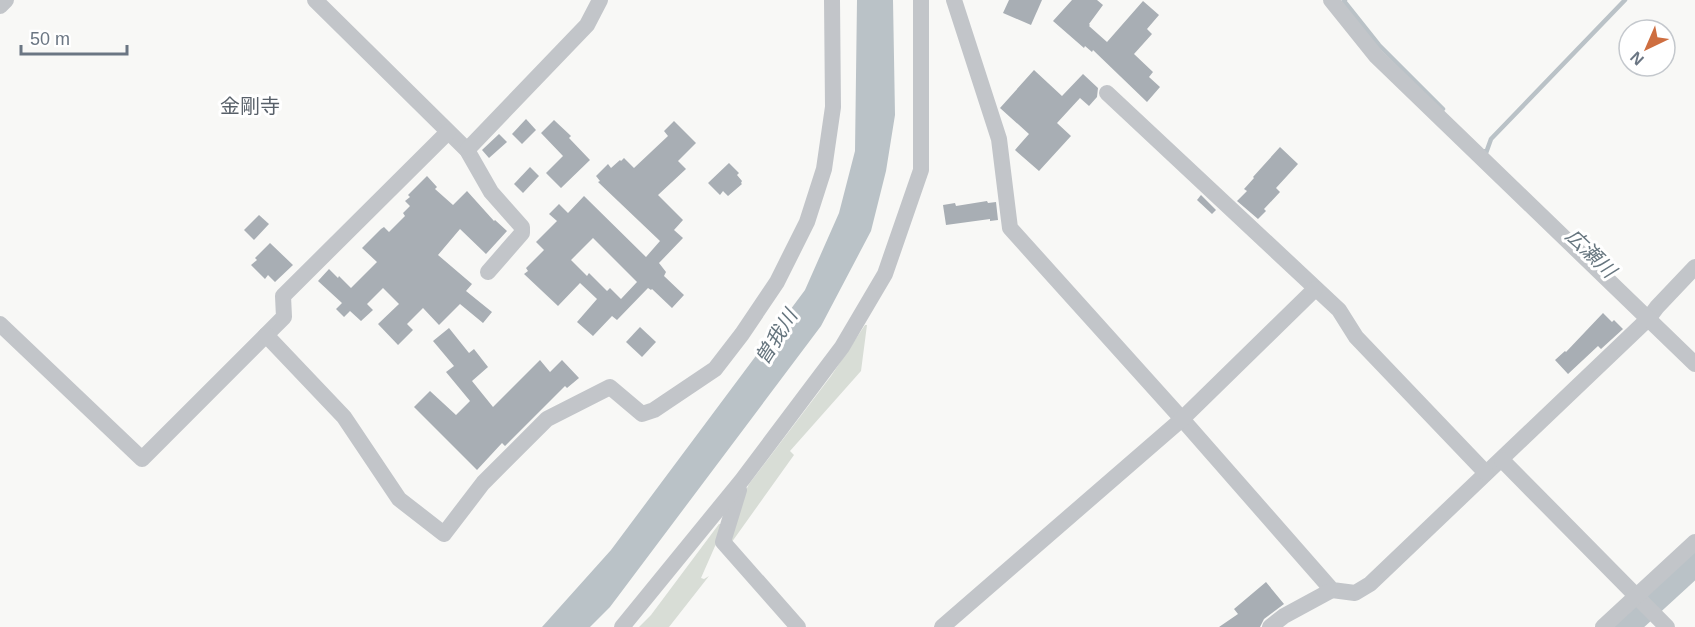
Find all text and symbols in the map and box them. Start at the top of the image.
scale bar [21,18,128,56]
north arrow [1617,18,1677,78]
text: 50 m [30,29,70,49]
text: N [1627,48,1647,69]
district label: 金剛寺 [220,95,280,117]
water label: 広瀬川 [1562,224,1622,283]
water label: 曽我川 [751,304,802,368]

